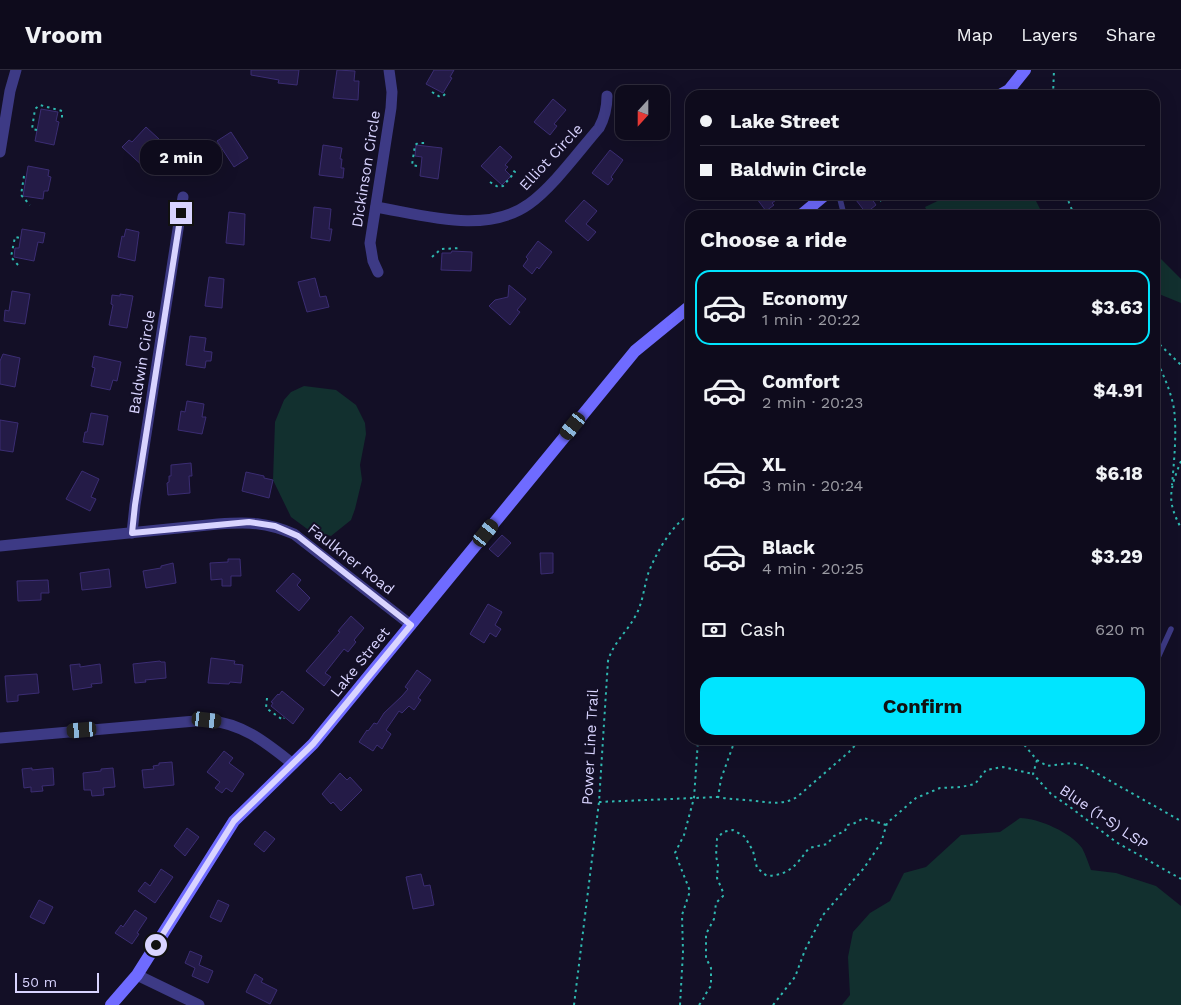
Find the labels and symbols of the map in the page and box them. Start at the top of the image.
north arrow [615,85,670,140]
street label: Dickinson Circle [348,109,384,229]
street label: Elliot Circle [515,120,587,194]
callout: 2 min [140,140,222,176]
route end [170,202,192,224]
street label: Baldwin Circle [125,309,159,415]
car [557,410,588,442]
car [470,517,501,549]
street label: Faulkner Road [304,520,398,598]
street label: Lake Street [326,623,394,701]
street label: Power Line Trail [578,688,602,806]
car [191,711,222,729]
car [66,721,97,739]
street label: Blue (1-S) LSP [1056,781,1152,853]
route start [145,934,167,956]
scale bar [15,970,99,993]

